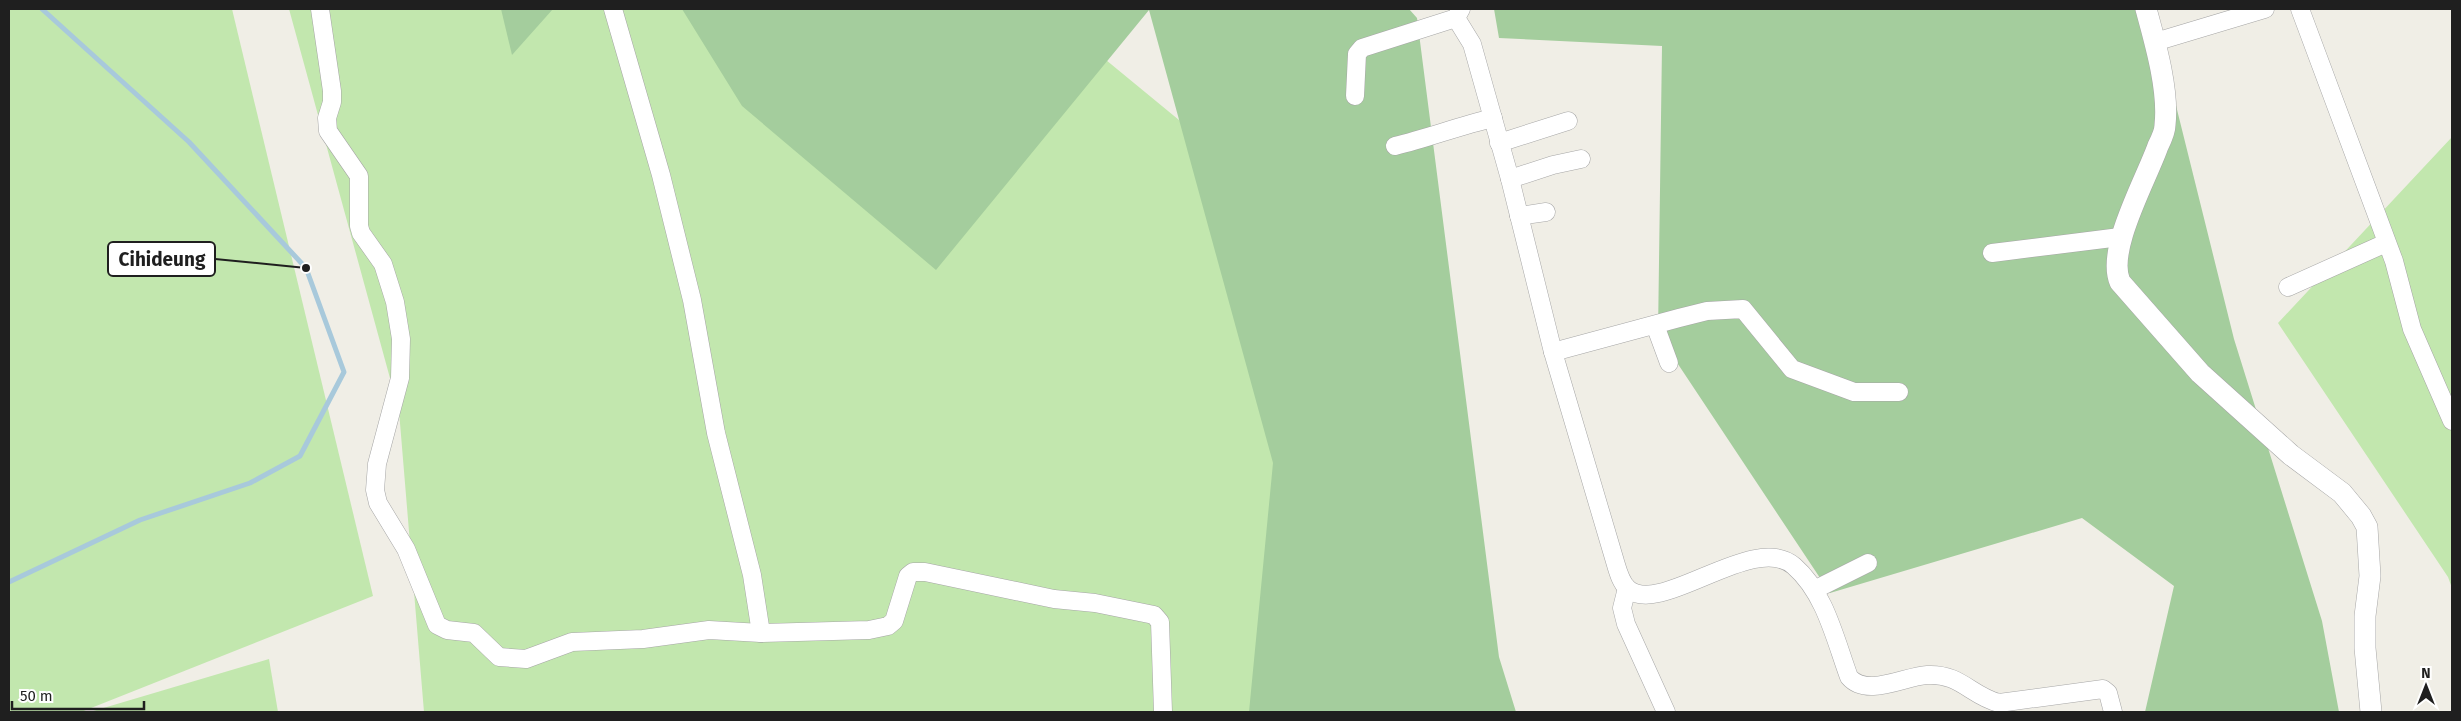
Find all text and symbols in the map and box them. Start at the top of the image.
callout: Cihideung [108,242,215,276]
text: Cihideung [119,248,206,271]
north arrow [2401,661,2451,711]
text: N [2421,665,2431,682]
scale bar [12,678,145,710]
text: 50 m [20,687,53,705]

